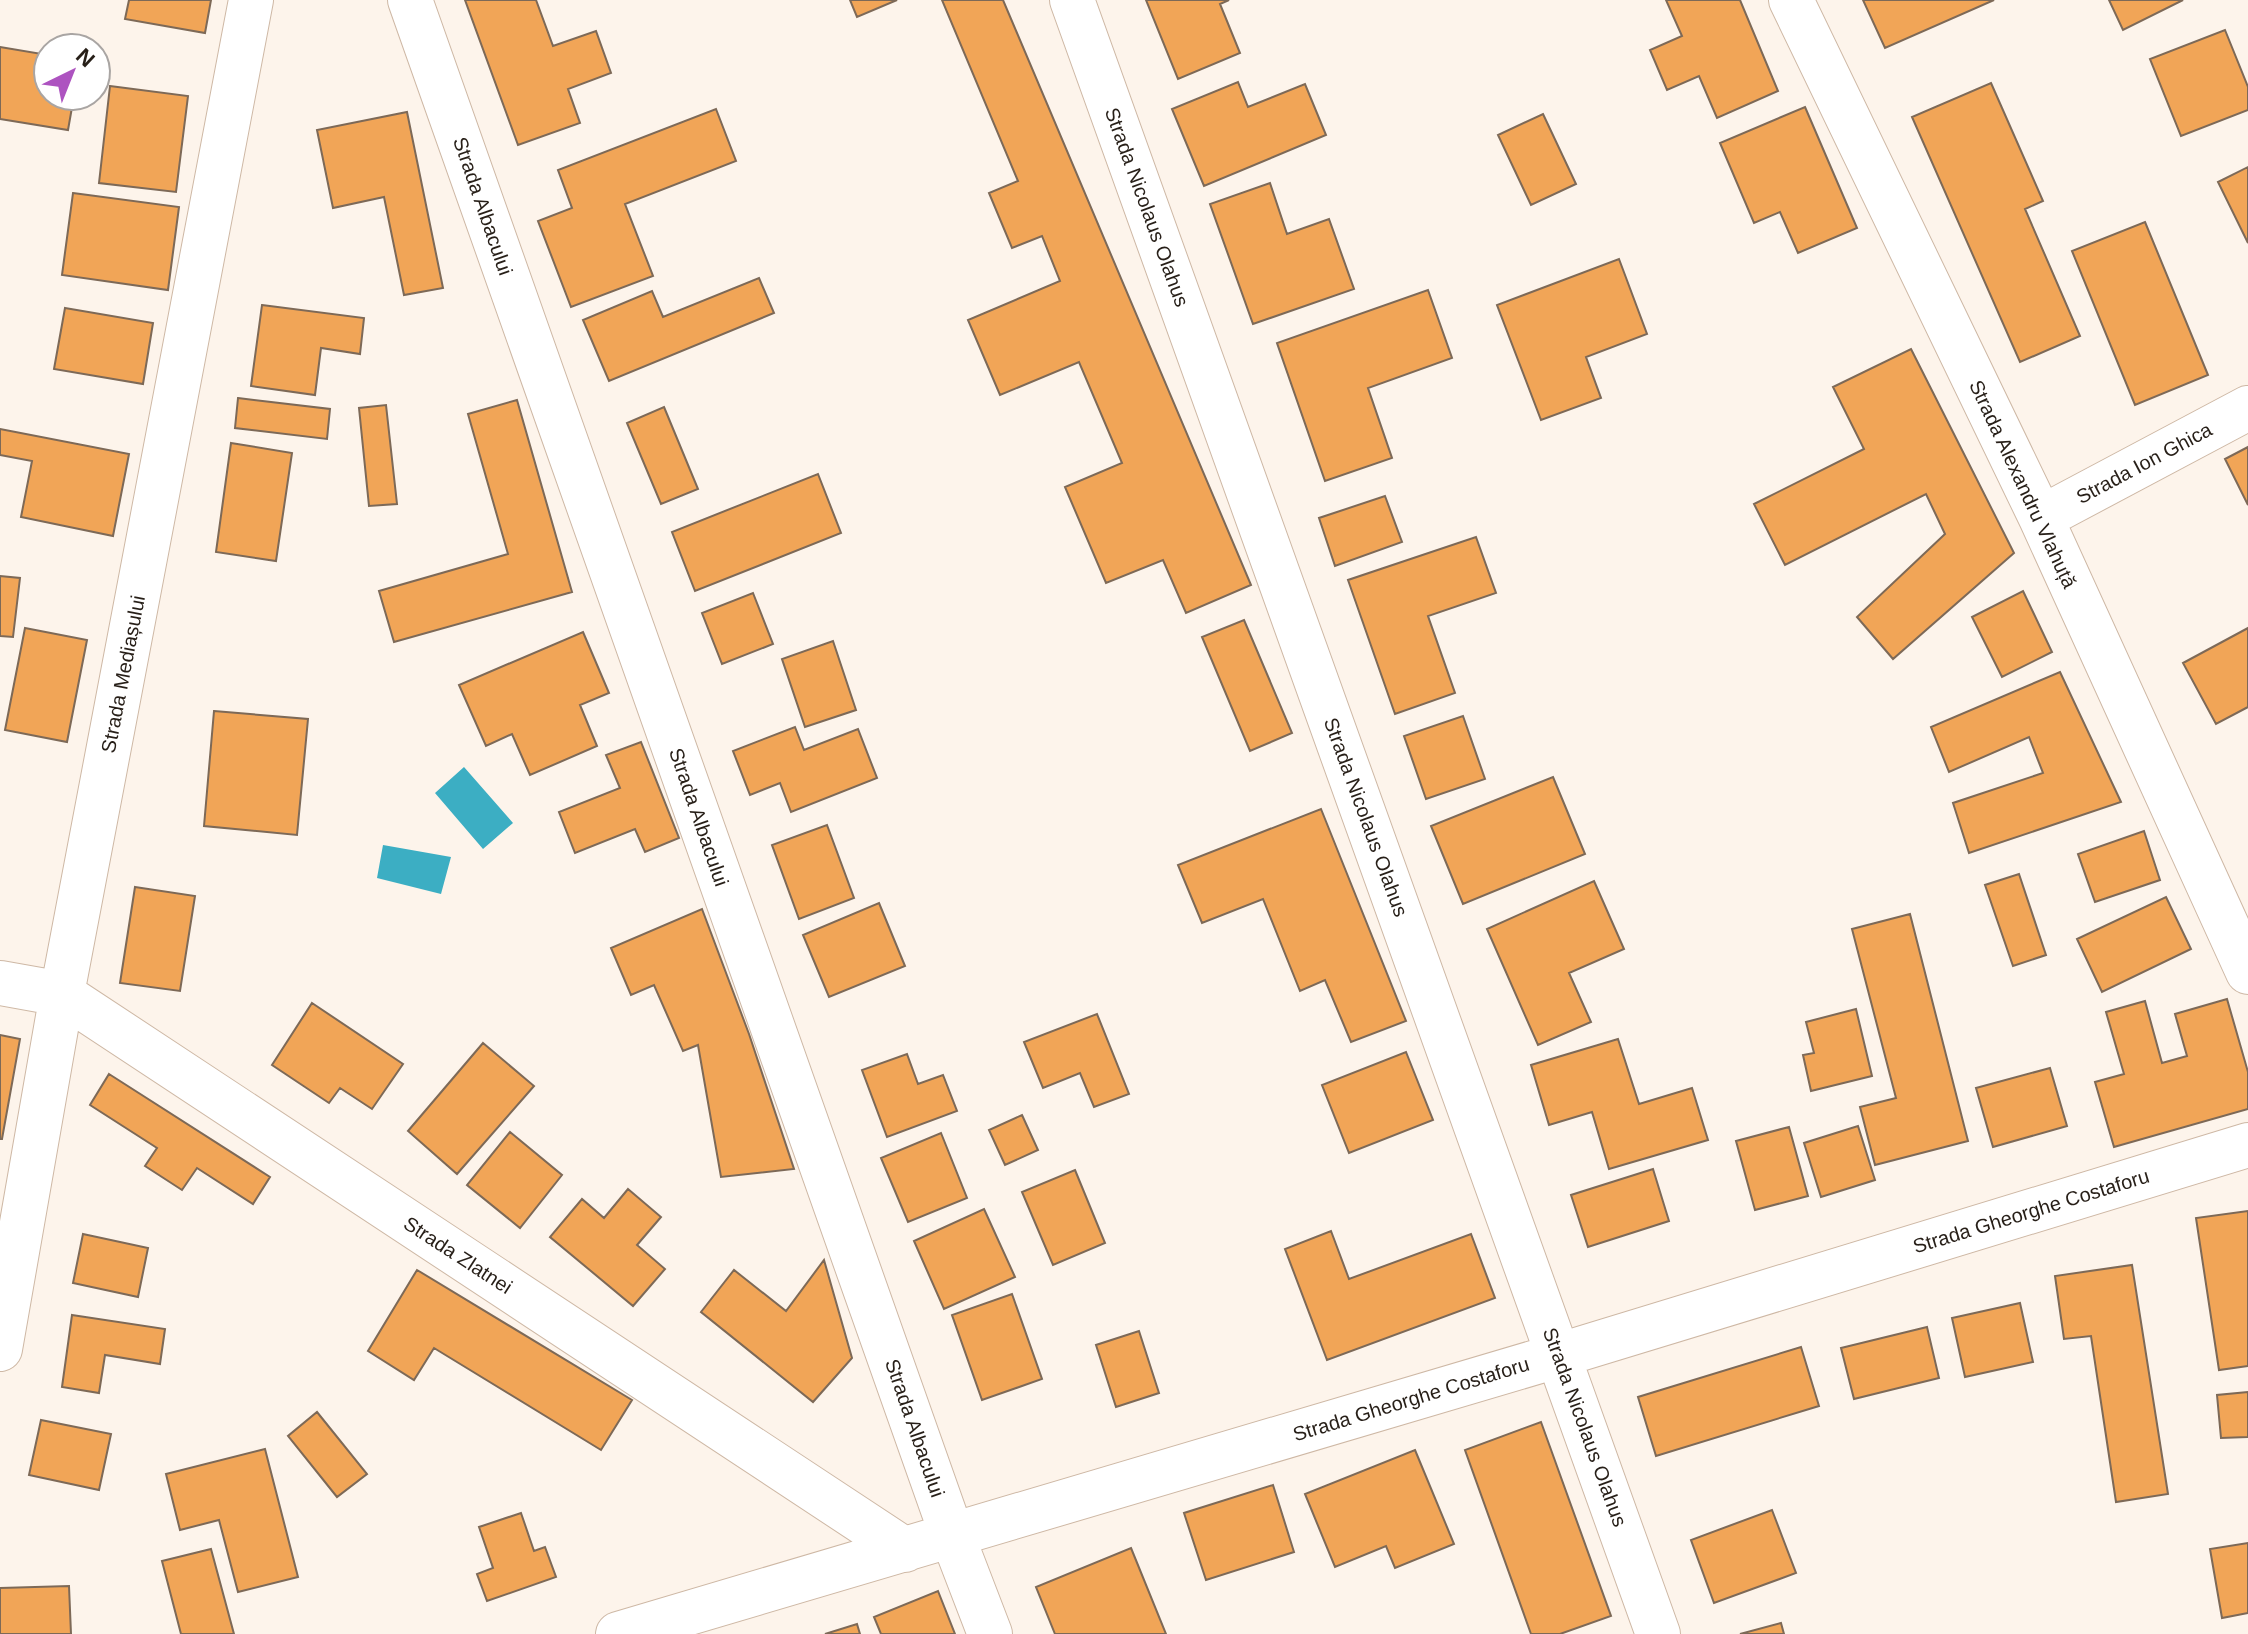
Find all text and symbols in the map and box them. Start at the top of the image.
north arrow [32,32,112,112]
text: N [71,43,100,72]
street label: Strada Nicolaus Olahus [1101,105,1193,309]
street label: Strada Albacului [449,134,517,278]
street label: Strada Alexandru Vlahuță [1965,377,2081,592]
street label: Strada Ion Ghica [2073,418,2216,508]
street label: Strada Mediașului [97,593,149,755]
street label: Strada Nicolaus Olahus [1320,715,1412,919]
street label: Strada Albacului [665,745,733,889]
street label: Strada Gheorghe Costaforu [1910,1165,2152,1257]
street label: Strada Zlatnei [400,1212,516,1298]
street label: Strada Nicolaus Olahus [1539,1325,1631,1529]
street label: Strada Gheorghe Costaforu [1290,1353,1532,1445]
street label: Strada Albacului [881,1356,949,1500]

